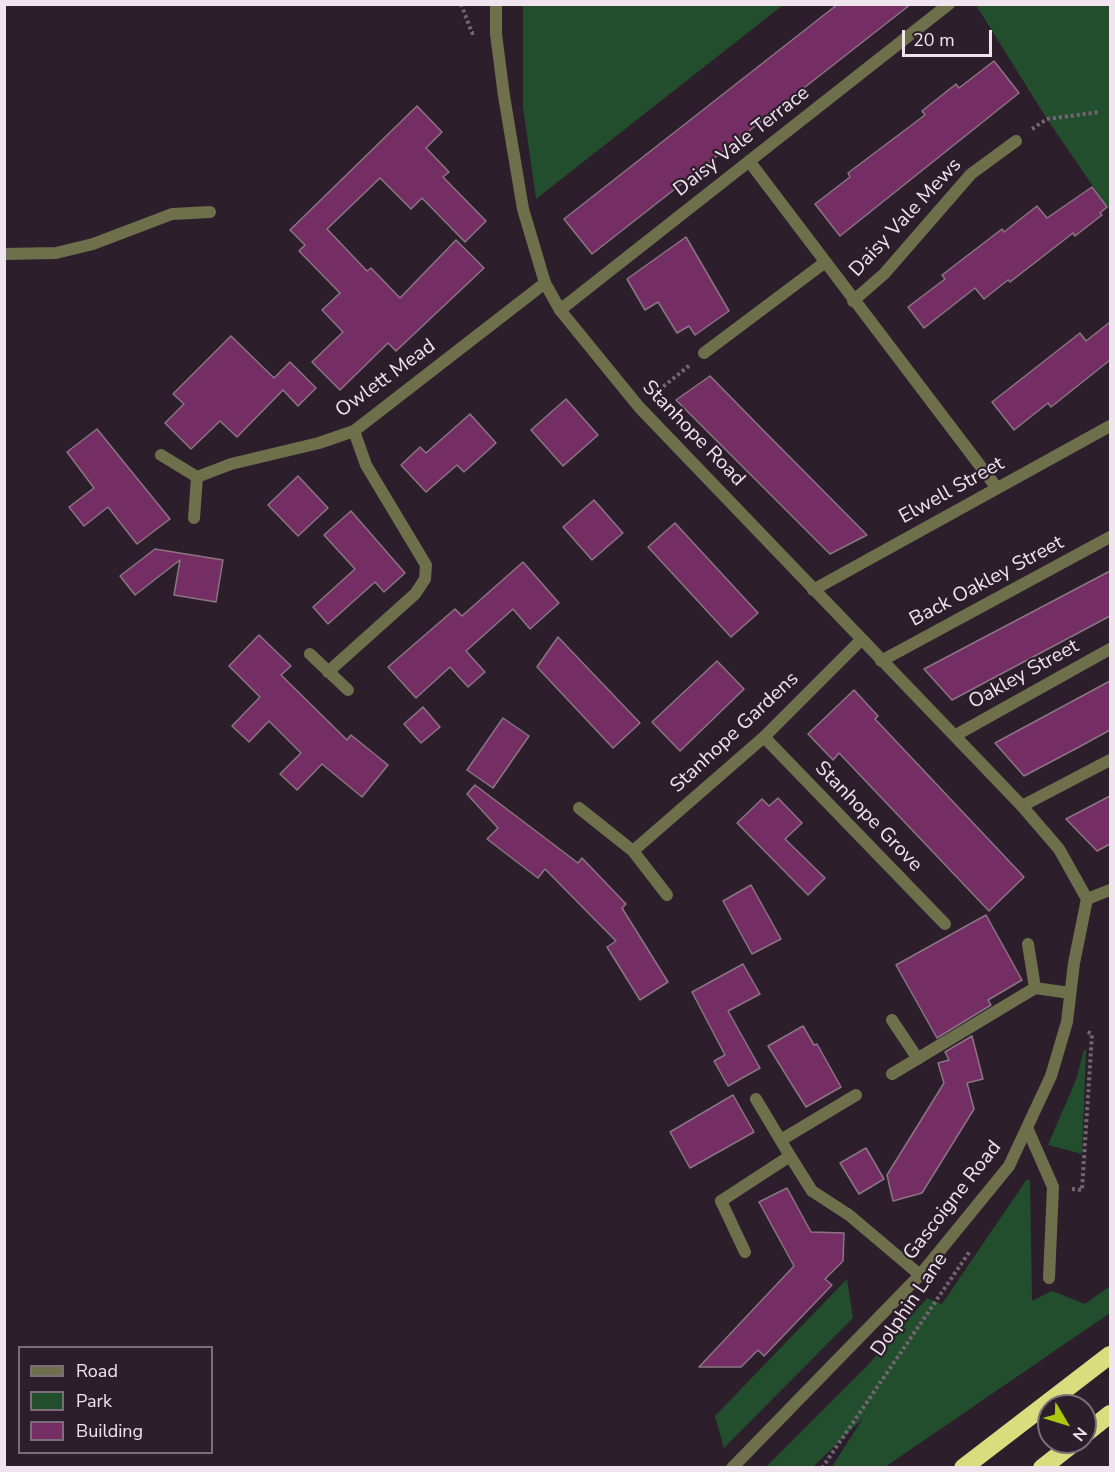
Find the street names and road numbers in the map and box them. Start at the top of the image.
street label: Daisy Vale Terrace [669,82,815,202]
street label: Daisy Vale Mews [845,154,967,282]
street label: Owlett Mead [331,335,441,423]
street label: Stanhope Road [637,376,749,492]
street label: Elwell Street [895,452,1009,530]
street label: Back Oakley Street [906,531,1068,633]
street label: Oakley Street [965,635,1083,715]
street label: Stanhope Gardens [666,667,804,799]
street label: Stanhope Grove [809,757,927,877]
street label: Gascoigne Road [899,1137,1007,1265]
street label: Dolphin Lane [867,1249,953,1361]

